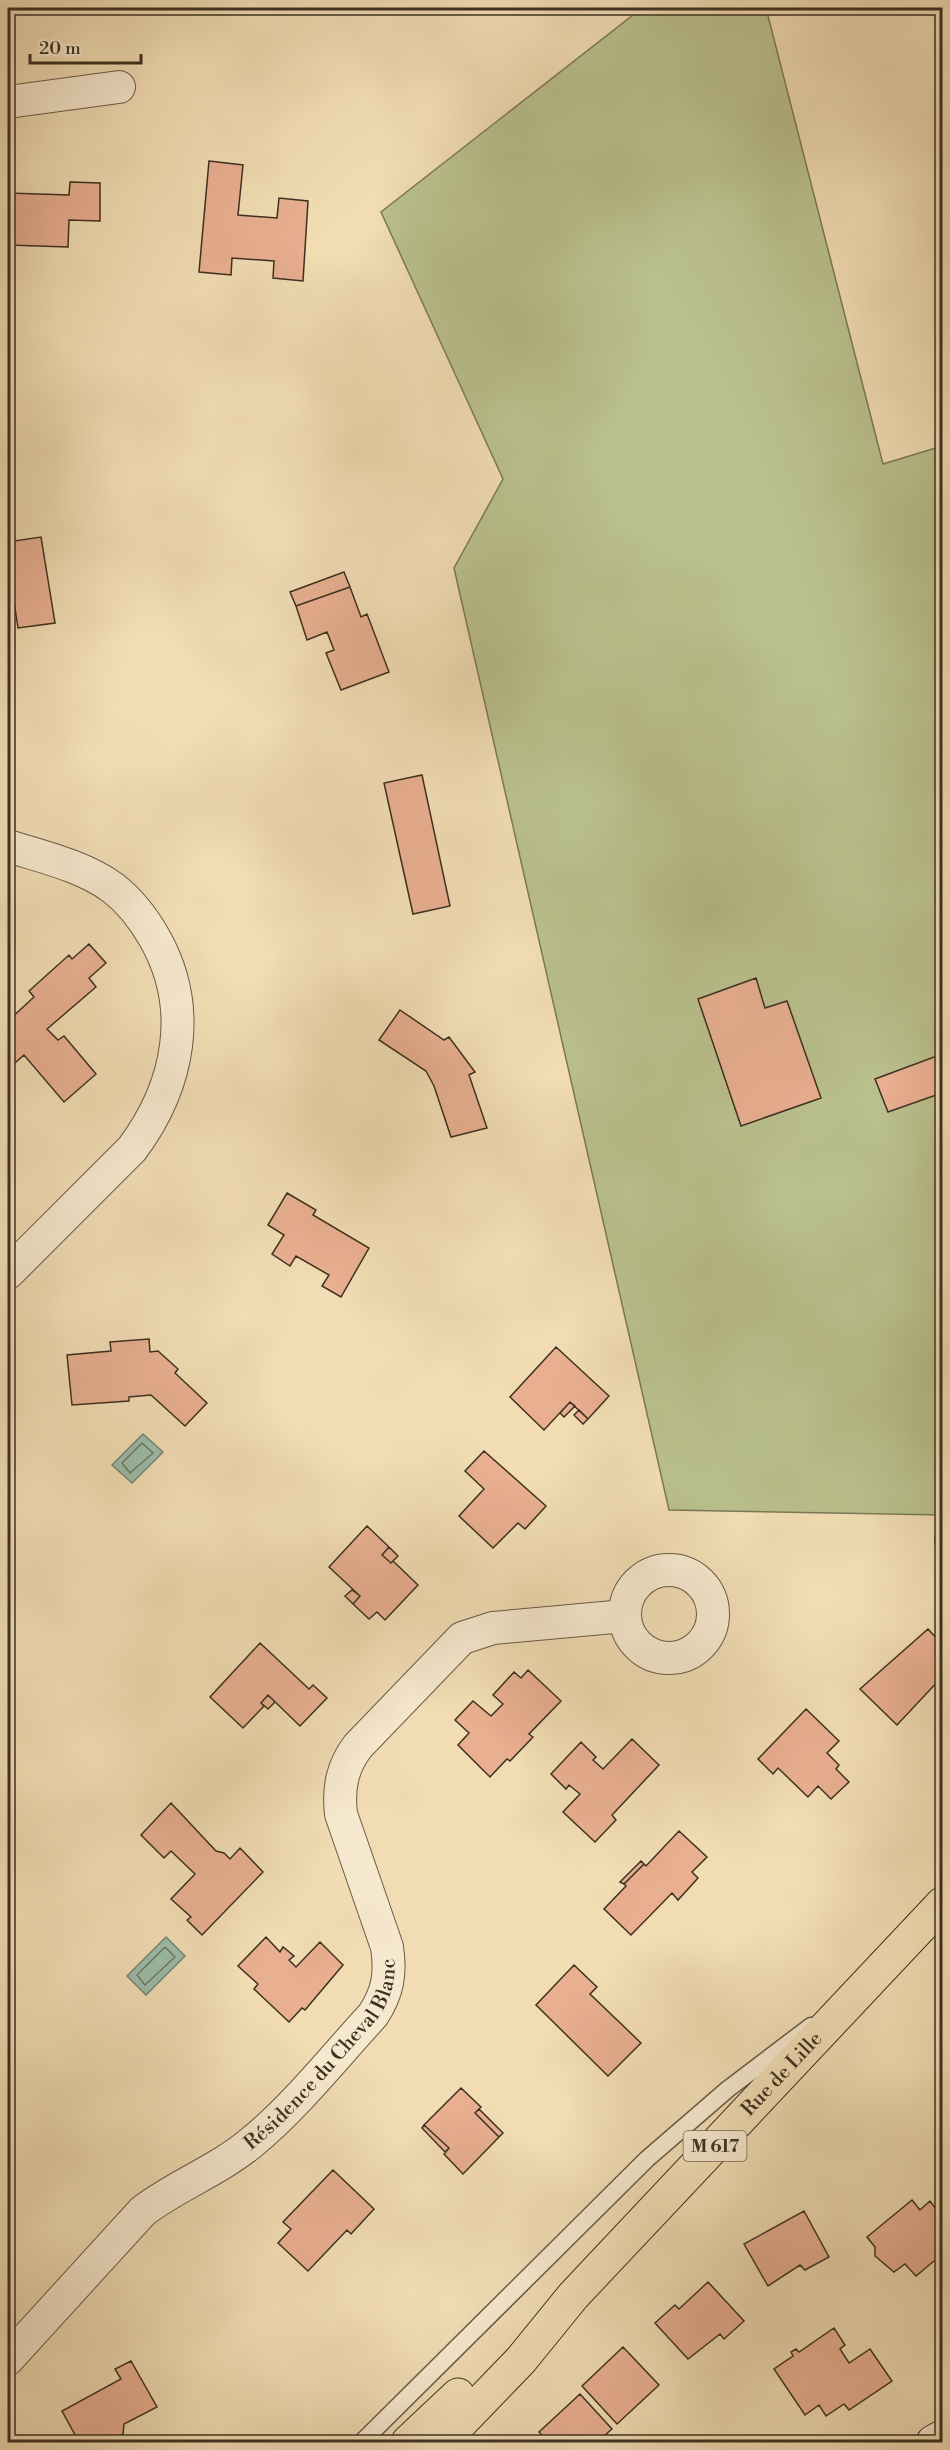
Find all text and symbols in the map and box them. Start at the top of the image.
scale bar [30,27,141,65]
text: 20 m [39,37,81,60]
street label: Résidence du Cheval Blanc [239,1958,401,2156]
street label: Rue de Lille [736,2027,828,2122]
road number: M 617 [684,2131,746,2161]

